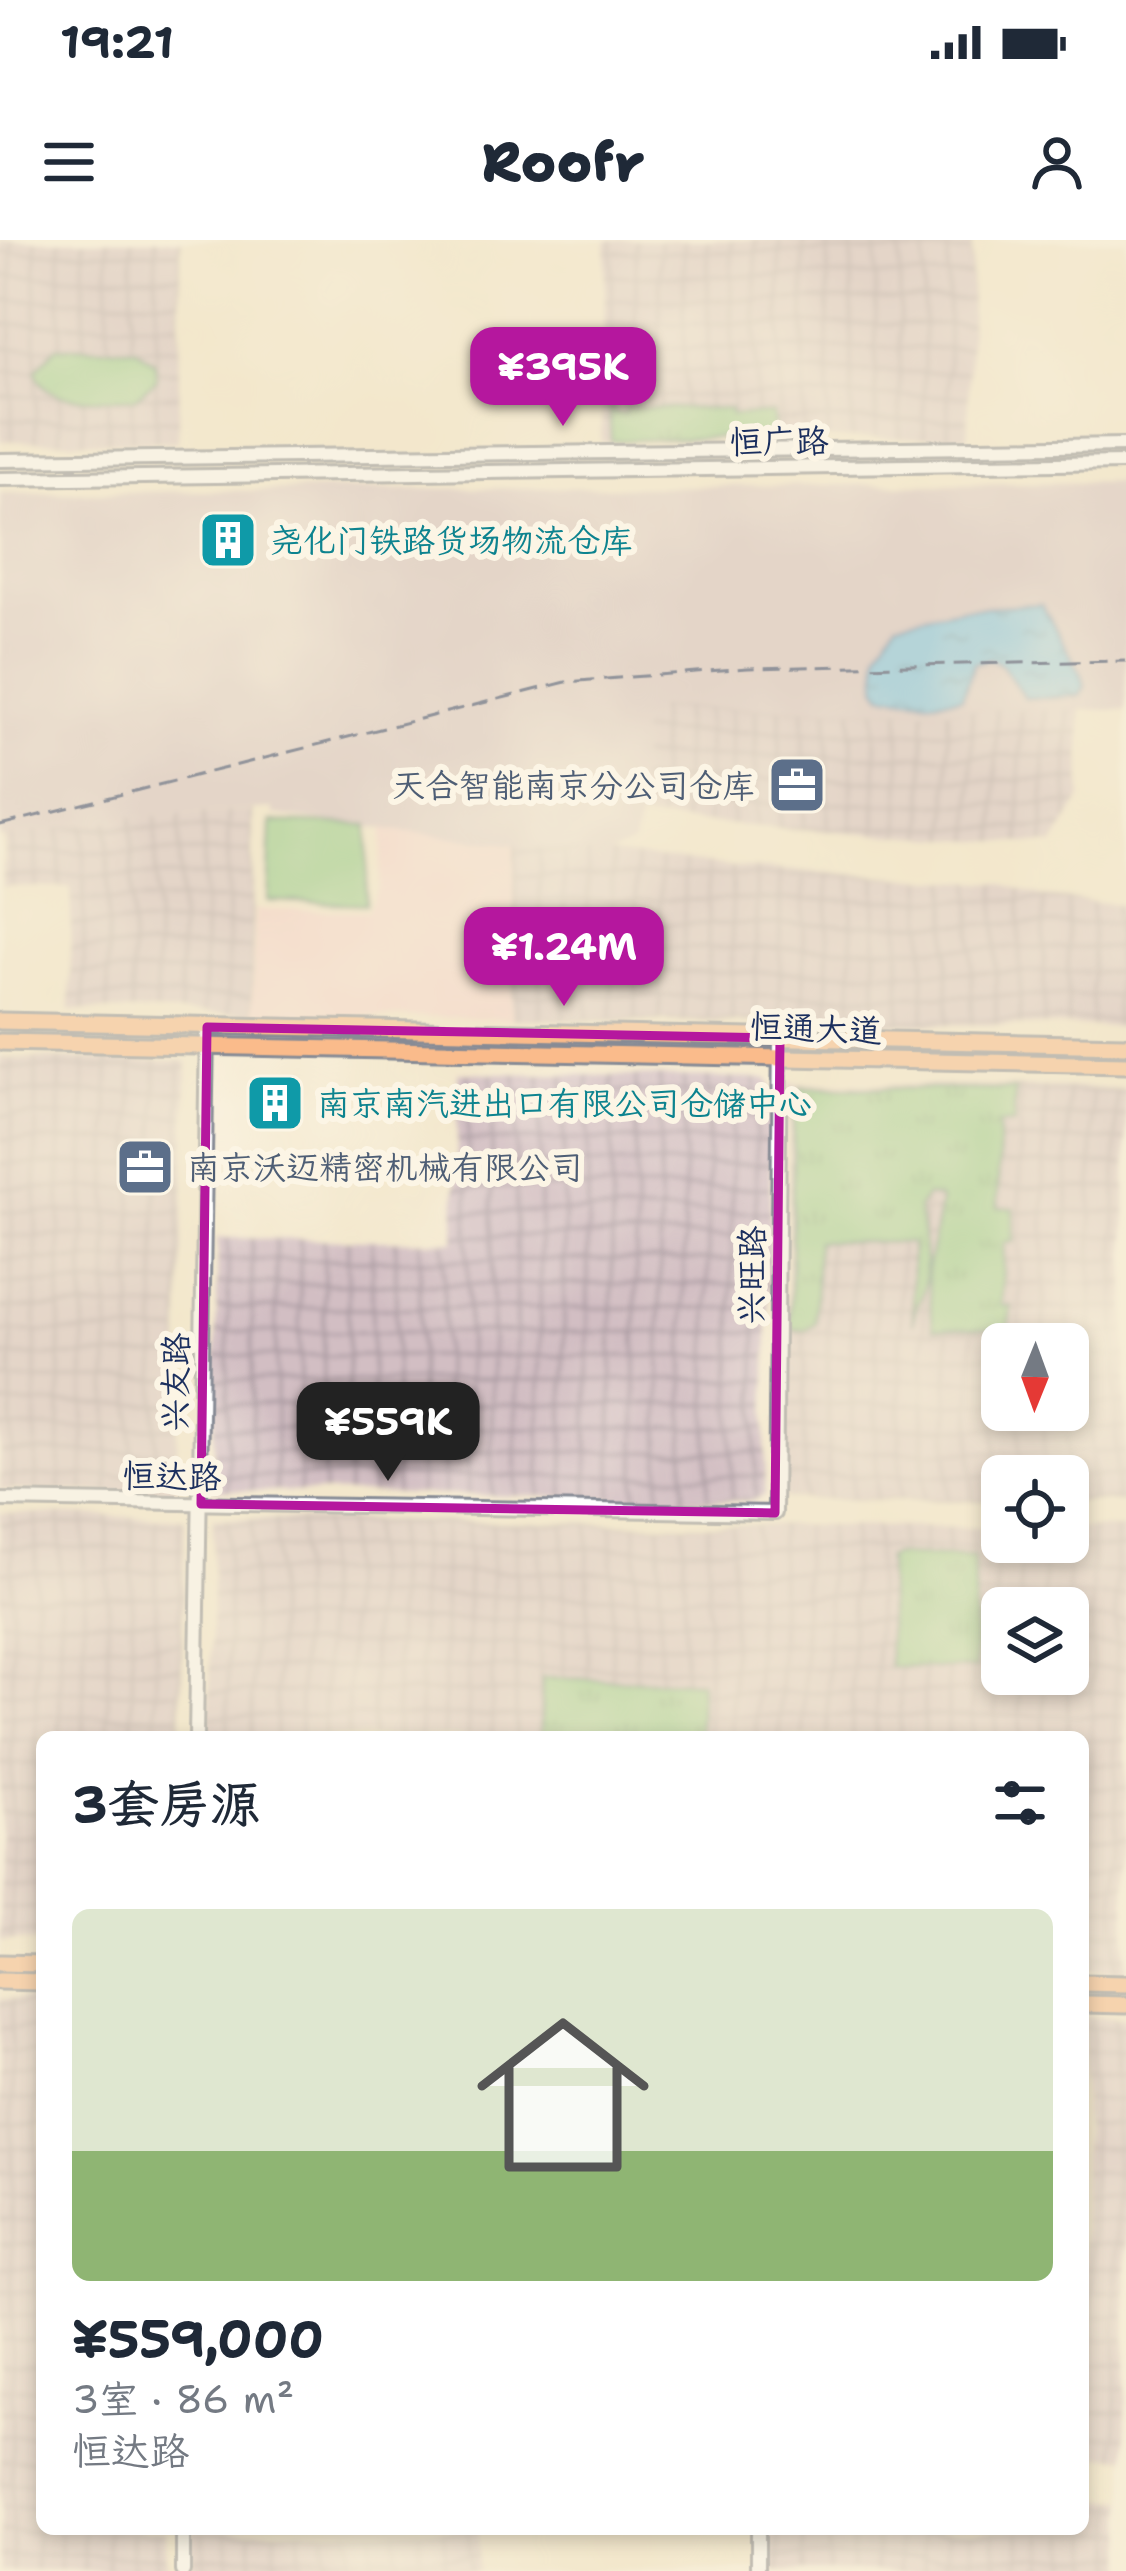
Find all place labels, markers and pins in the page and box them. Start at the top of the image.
pin: ¥395K [479,327,647,429]
building icon: 尧化门铁路货场物流仓库 [197,509,259,571]
place label: 尧化门铁路货场物流仓库 [270,518,633,563]
office icon: 天合智能南京分公司仓库 [766,754,828,816]
place label: 天合智能南京分公司仓库 [392,763,755,808]
pin: ¥1.24M [466,907,662,1009]
building icon: 南京南汽进出口有限公司仓储中心 [244,1072,306,1134]
place label: 南京南汽进出口有限公司仓储中心 [317,1081,812,1126]
office icon: 南京沃迈精密机械有限公司 [114,1136,176,1198]
place label: 南京沃迈精密机械有限公司 [187,1145,583,1190]
pin: ¥559K [304,1382,472,1484]

